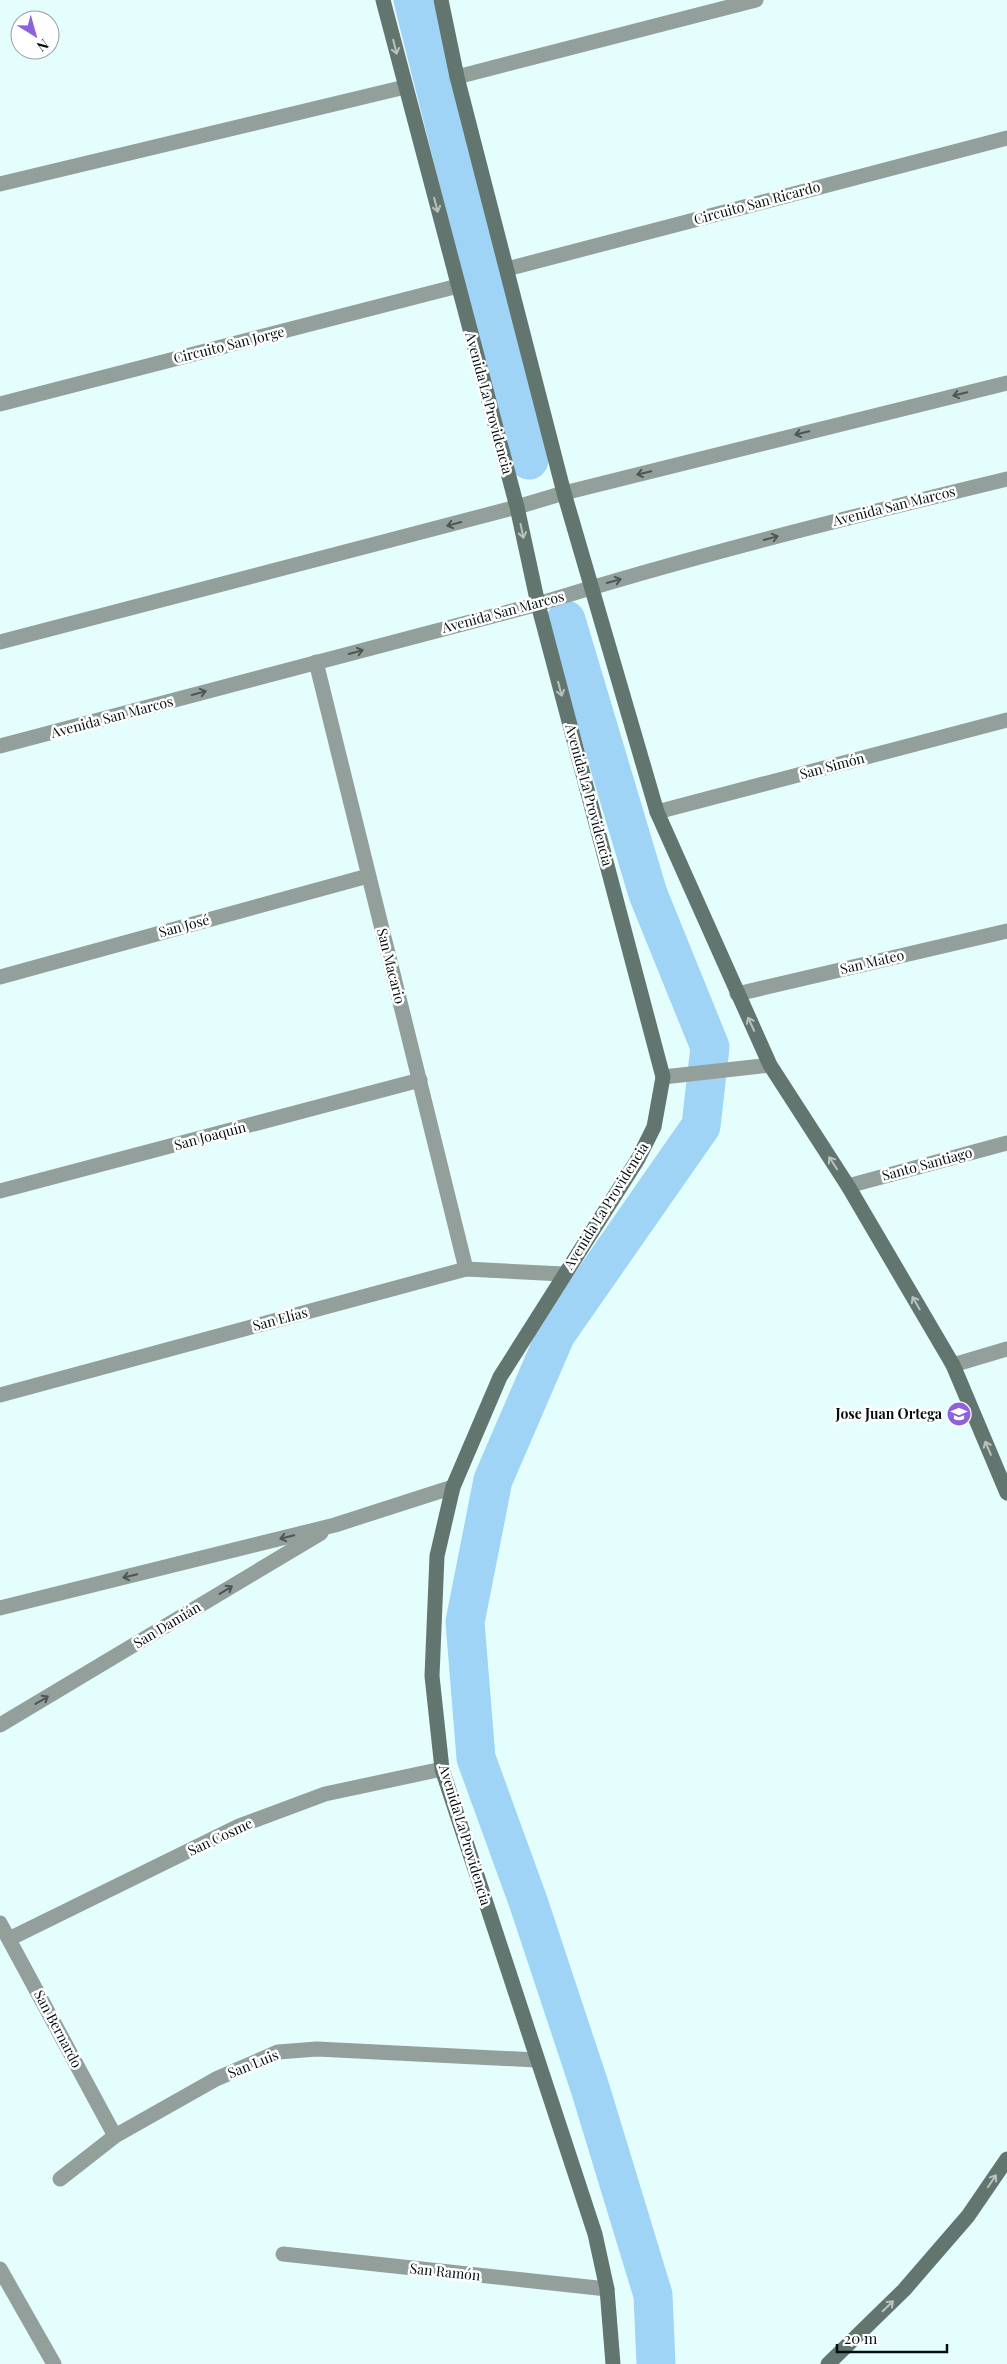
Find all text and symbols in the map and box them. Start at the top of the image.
north arrow [10,10,60,60]
text: N [33,35,53,56]
one-way arrow [391,39,400,55]
street label: Circuito San Ricardo [692,176,822,229]
one-way arrow [432,196,441,212]
street label: Circuito San Jorge [171,322,286,367]
street label: Avenida La Providencia [461,329,518,476]
one-way arrow [952,390,968,399]
one-way arrow [794,429,810,439]
one-way arrow [637,469,653,478]
street label: Avenida San Marcos [830,481,957,530]
one-way arrow [446,520,462,529]
one-way arrow [518,522,527,538]
one-way arrow [763,533,779,542]
one-way arrow [606,575,622,585]
street label: Avenida San Marcos [439,586,566,637]
one-way arrow [348,646,364,656]
one-way arrow [556,680,566,696]
one-way arrow [191,688,207,698]
street label: Avenida San Marcos [48,691,175,742]
street label: Avenida La Providencia [561,721,618,868]
street label: San Simón [797,748,867,783]
street label: San José [156,910,211,941]
street label: San Macario [373,926,410,1006]
street label: San Mateo [838,945,906,978]
one-way arrow [745,1017,755,1032]
street label: San Joaquín [172,1117,249,1154]
street label: Avenida La Providencia [558,1139,652,1274]
street label: Santo Santiago [880,1142,974,1185]
one-way arrow [828,1157,838,1171]
one-way arrow [911,1296,921,1311]
street label: San Elías [250,1302,309,1335]
school or university icon: Jose Juan Ortega [946,1401,972,1427]
place label: Jose Juan Ortega [835,1404,943,1423]
one-way arrow [983,1441,992,1456]
one-way arrow [280,1533,296,1542]
one-way arrow [122,1572,138,1581]
one-way arrow [219,1584,233,1594]
street label: San Damián [130,1597,204,1652]
one-way arrow [34,1695,48,1705]
street label: Avenida La Providencia [435,1761,496,1908]
street label: San Cosme [184,1813,255,1860]
street label: San Bernardo [30,1987,87,2071]
street label: San Luis [225,2045,281,2082]
one-way arrow [987,2174,997,2188]
street label: San Ramón [409,2258,482,2285]
one-way arrow [882,2300,894,2312]
scale bar [837,2322,947,2354]
text: 20 m [844,2328,878,2348]

